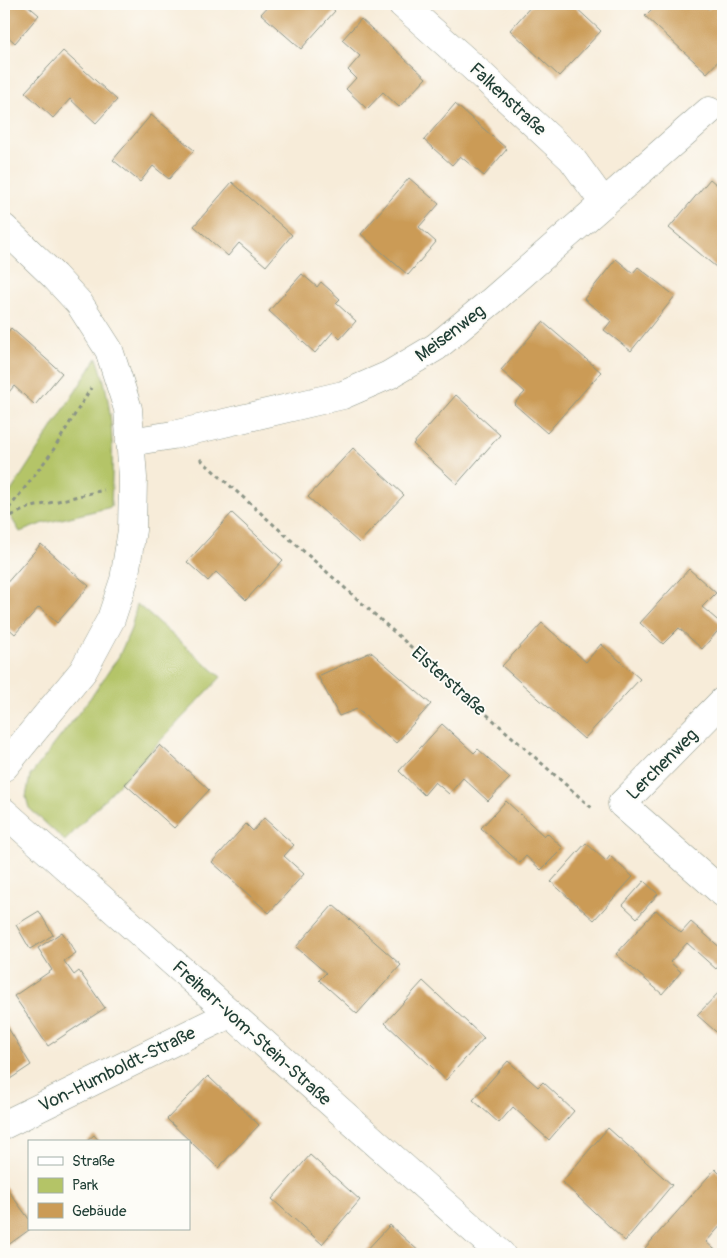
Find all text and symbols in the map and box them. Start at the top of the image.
street label: Falkenstraße [464,58,551,141]
street label: Meisenweg [411,300,490,367]
street label: Elsterstraße [406,642,491,721]
street label: Lerchenweg [622,724,703,805]
street label: Freiherr-vom-Stein-Straße [167,956,336,1111]
street label: Von-Humboldt-Straße [35,1021,200,1117]
legend [28,1140,190,1230]
text: Straße [72,1152,115,1171]
text: Park [72,1176,99,1195]
text: Gebäude [72,1202,127,1221]

